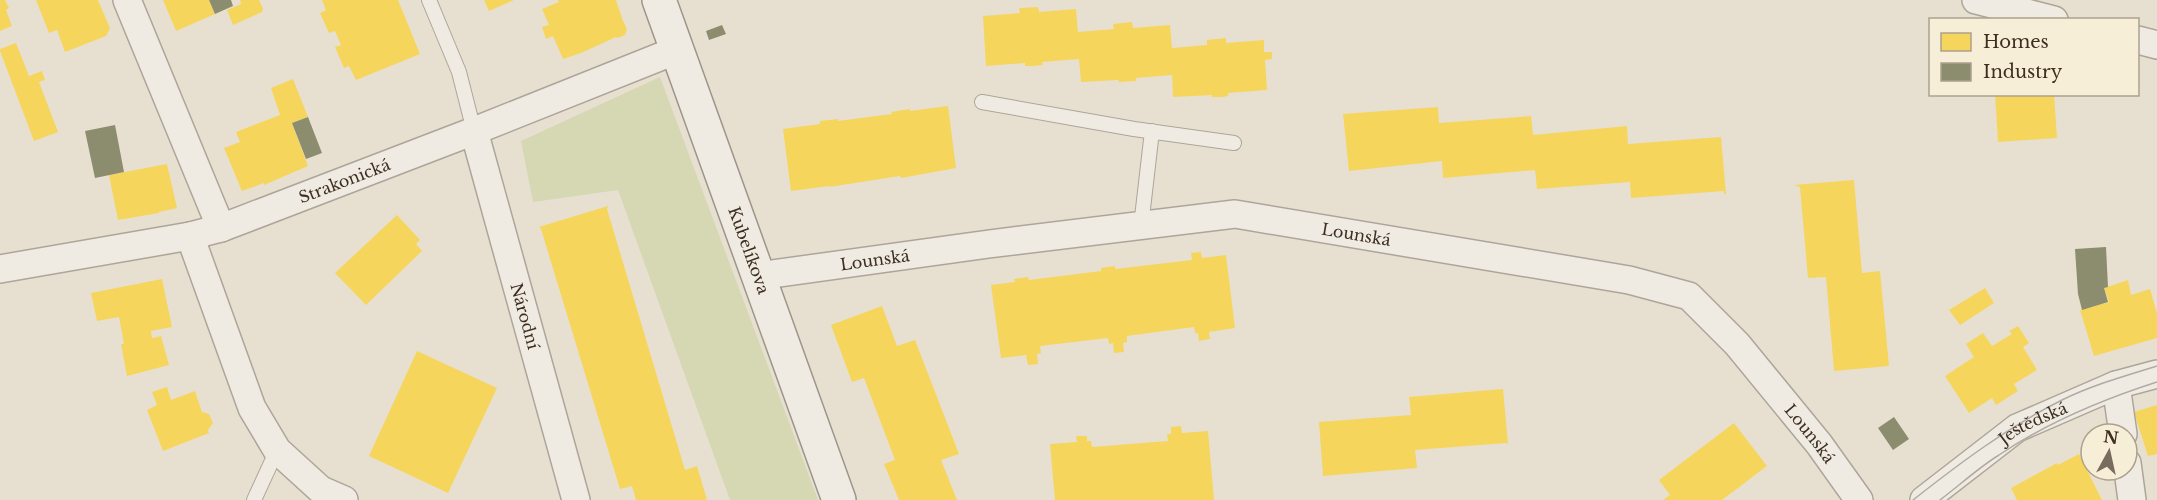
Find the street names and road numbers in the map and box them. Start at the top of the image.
street label: Strakonická [296,154,393,207]
street label: Kubelíkova [724,204,774,297]
street label: Lounská [1320,219,1393,250]
street label: Lounská [839,245,911,275]
street label: Národní [506,281,544,352]
street label: Ještědská [1993,397,2070,450]
street label: Lounská [1780,400,1839,467]

